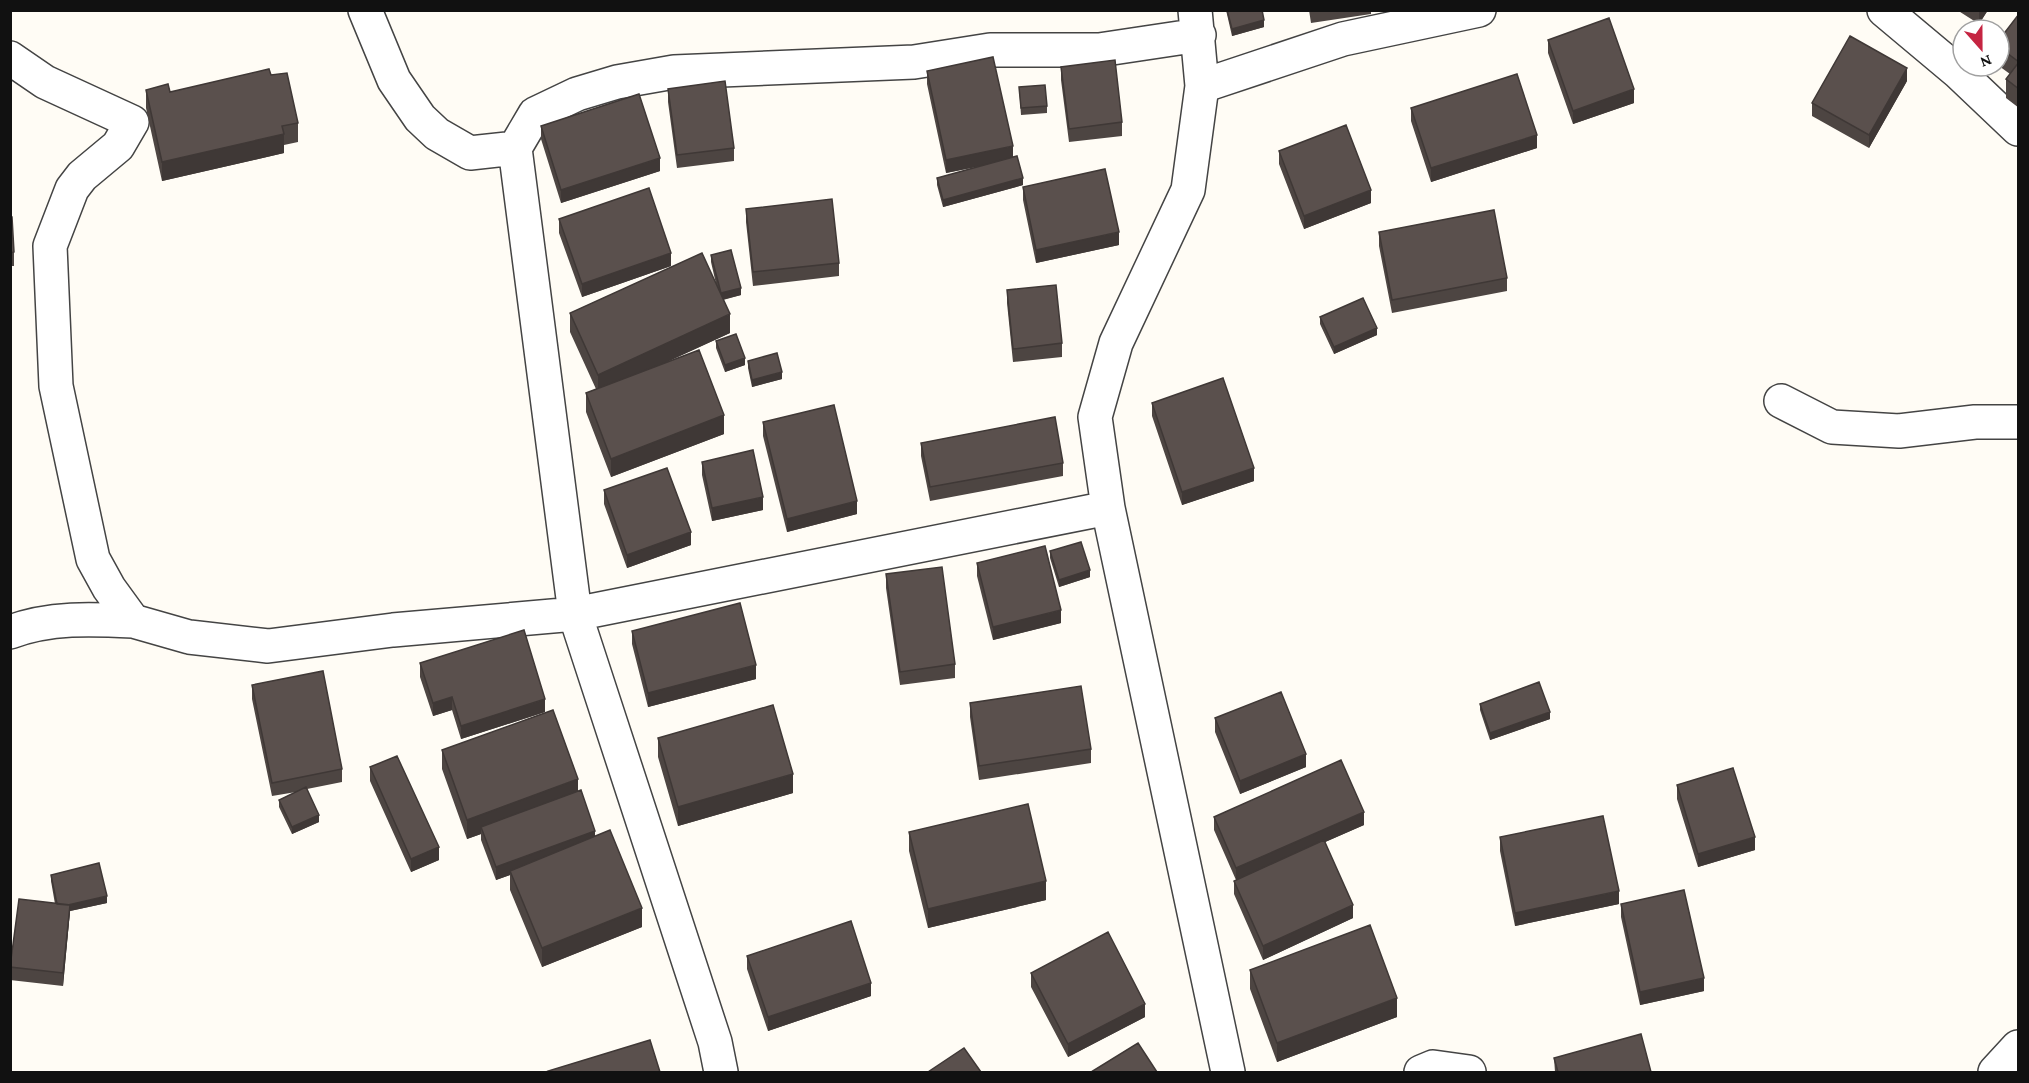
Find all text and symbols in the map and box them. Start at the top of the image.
north arrow [1951,18,2011,78]
text: N [1978,52,1994,71]

